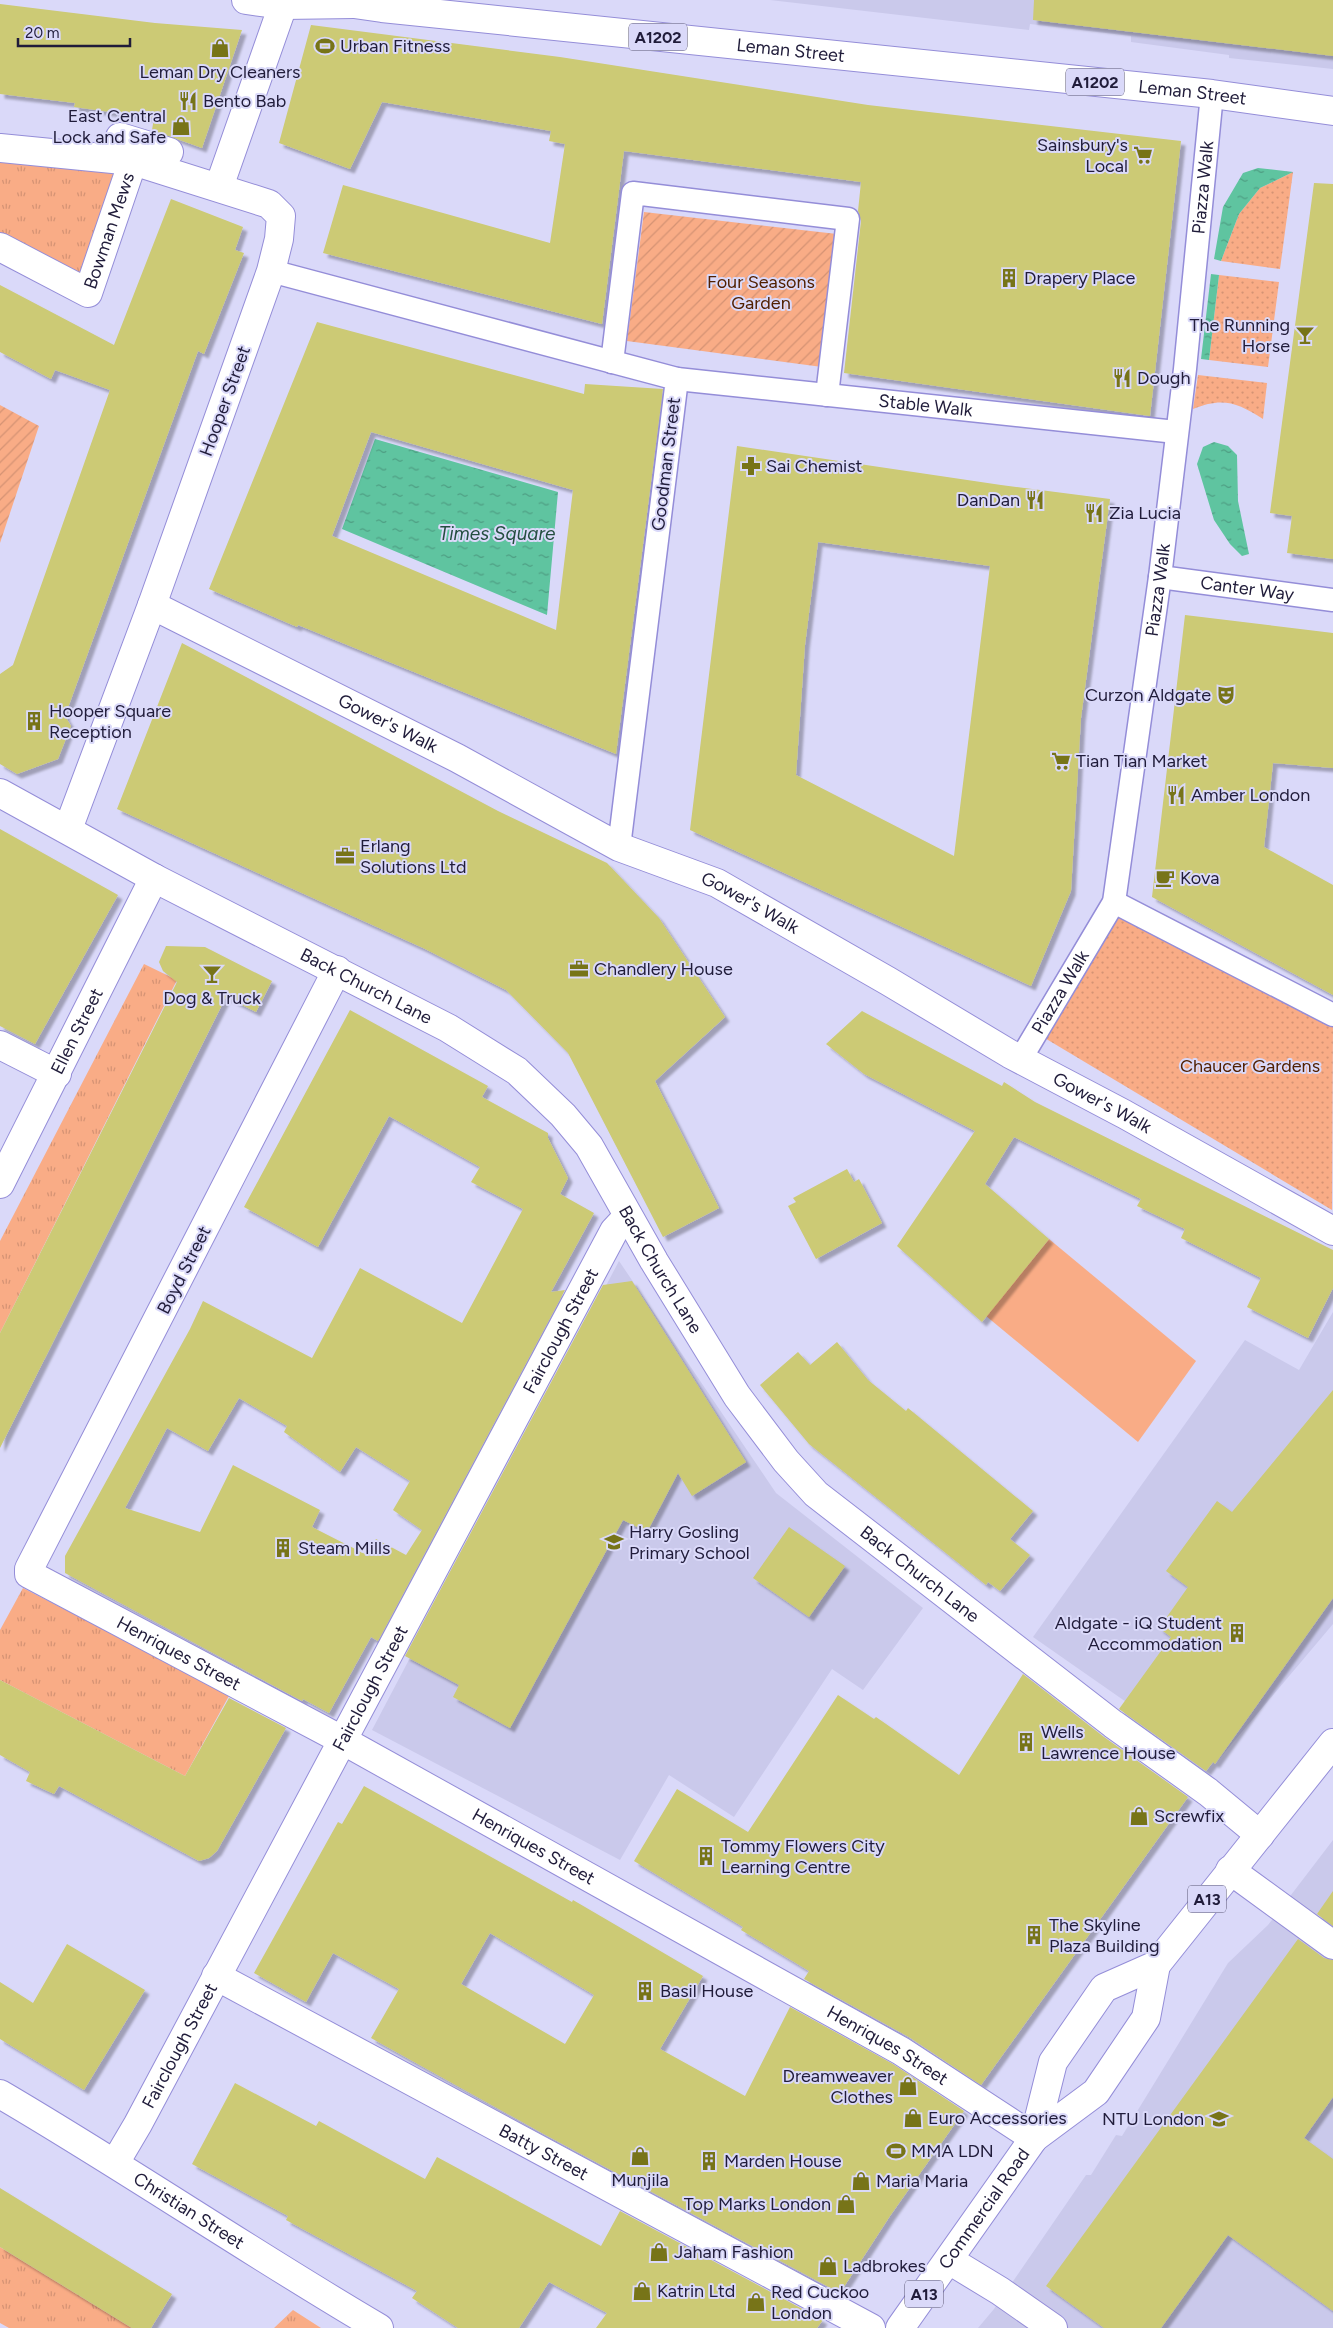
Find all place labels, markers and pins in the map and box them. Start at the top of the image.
sports icon: Urban Fitness [314,35,336,57]
place label: Urban Fitness [340,35,450,57]
shop icon: Leman Dry Cleaners [209,37,231,59]
place label: Leman Dry Cleaners [140,61,300,83]
restaurant icon: Bento Bab [177,90,199,112]
place label: Bento Bab [203,90,286,112]
place label: East Central Lock and Safe [52,105,166,148]
shop icon: East Central Lock and Safe [170,115,192,137]
place label: Sainsbury's Local [1037,134,1128,177]
supermarket icon: Sainsbury's Local [1132,144,1154,166]
building icon: Drapery Place [998,267,1020,289]
place label: Drapery Place [1024,267,1135,289]
place label: The Running Horse [1190,314,1290,357]
bar icon: The Running Horse [1294,324,1316,346]
restaurant icon: Dough [1111,367,1133,389]
place label: Dough [1137,367,1190,389]
pharmacy icon: Sai Chemist [740,455,762,477]
place label: Sai Chemist [766,455,863,477]
place label: DanDan [957,489,1020,511]
restaurant icon: DanDan [1024,489,1046,511]
restaurant icon: Zia Lucia [1083,502,1105,524]
place label: Zia Lucia [1109,502,1181,524]
place label: Curzon Aldgate [1085,684,1211,706]
theatre icon: Curzon Aldgate [1215,684,1237,706]
place label: Hooper Square Reception [49,700,171,743]
building icon: Hooper Square Reception [23,710,45,732]
supermarket icon: Tian Tian Market [1050,750,1072,772]
place label: Tian Tian Market [1076,750,1207,772]
restaurant icon: Amber London [1165,784,1187,806]
place label: Amber London [1191,784,1310,806]
place label: Erlang Solutions Ltd [360,835,466,878]
office icon: Erlang Solutions Ltd [334,845,356,867]
cafe icon: Kova [1154,867,1176,889]
place label: Kova [1180,867,1219,889]
office icon: Chandlery House [568,958,590,980]
place label: Chandlery House [594,958,733,980]
bar icon: Dog & Truck [201,963,223,985]
place label: Dog & Truck [163,987,261,1009]
place label: Harry Gosling Primary School [629,1521,750,1564]
school or university icon: Harry Gosling Primary School [603,1531,625,1553]
building icon: Steam Mills [272,1537,294,1559]
place label: Steam Mills [298,1537,390,1559]
place label: Aldgate - iQ Student Accommodation [1055,1612,1222,1655]
building icon: Aldgate - iQ Student Accommodation [1226,1622,1248,1644]
place label: Wells Lawrence House [1041,1721,1176,1764]
building icon: Wells Lawrence House [1015,1731,1037,1753]
shop icon: Screwfix [1128,1805,1150,1827]
place label: Screwfix [1154,1805,1224,1827]
place label: Tommy Flowers City Learning Centre [721,1835,885,1878]
building icon: Tommy Flowers City Learning Centre [695,1845,717,1867]
place label: The Skyline Plaza Building [1049,1914,1160,1957]
building icon: The Skyline Plaza Building [1023,1924,1045,1946]
building icon: Basil House [634,1980,656,2002]
place label: Basil House [660,1980,754,2002]
place label: Dreamweaver Clothes [783,2065,893,2108]
shop icon: Dreamweaver Clothes [897,2075,919,2097]
shop icon: Euro Accessories [902,2107,924,2129]
place label: Euro Accessories [928,2107,1067,2129]
place label: NTU London [1102,2108,1204,2130]
school or university icon: NTU London [1208,2108,1230,2130]
sports icon: MMA LDN [885,2140,907,2162]
place label: MMA LDN [911,2140,994,2162]
shop icon: Munjila [629,2145,651,2167]
building icon: Marden House [698,2150,720,2172]
place label: Marden House [724,2150,842,2172]
place label: Munjila [611,2169,669,2191]
shop icon: Maria Maria [850,2170,872,2192]
place label: Maria Maria [876,2170,968,2192]
place label: Top Marks London [684,2193,831,2215]
shop icon: Top Marks London [835,2193,857,2215]
shop icon: Jaham Fashion [648,2241,670,2263]
place label: Jaham Fashion [674,2241,793,2263]
shop icon: Ladbrokes [817,2255,839,2277]
place label: Ladbrokes [843,2255,926,2277]
shop icon: Katrin Ltd [631,2280,653,2302]
place label: Katrin Ltd [657,2280,735,2302]
place label: Red Cuckoo London [771,2281,869,2324]
shop icon: Red Cuckoo London [745,2291,767,2313]

